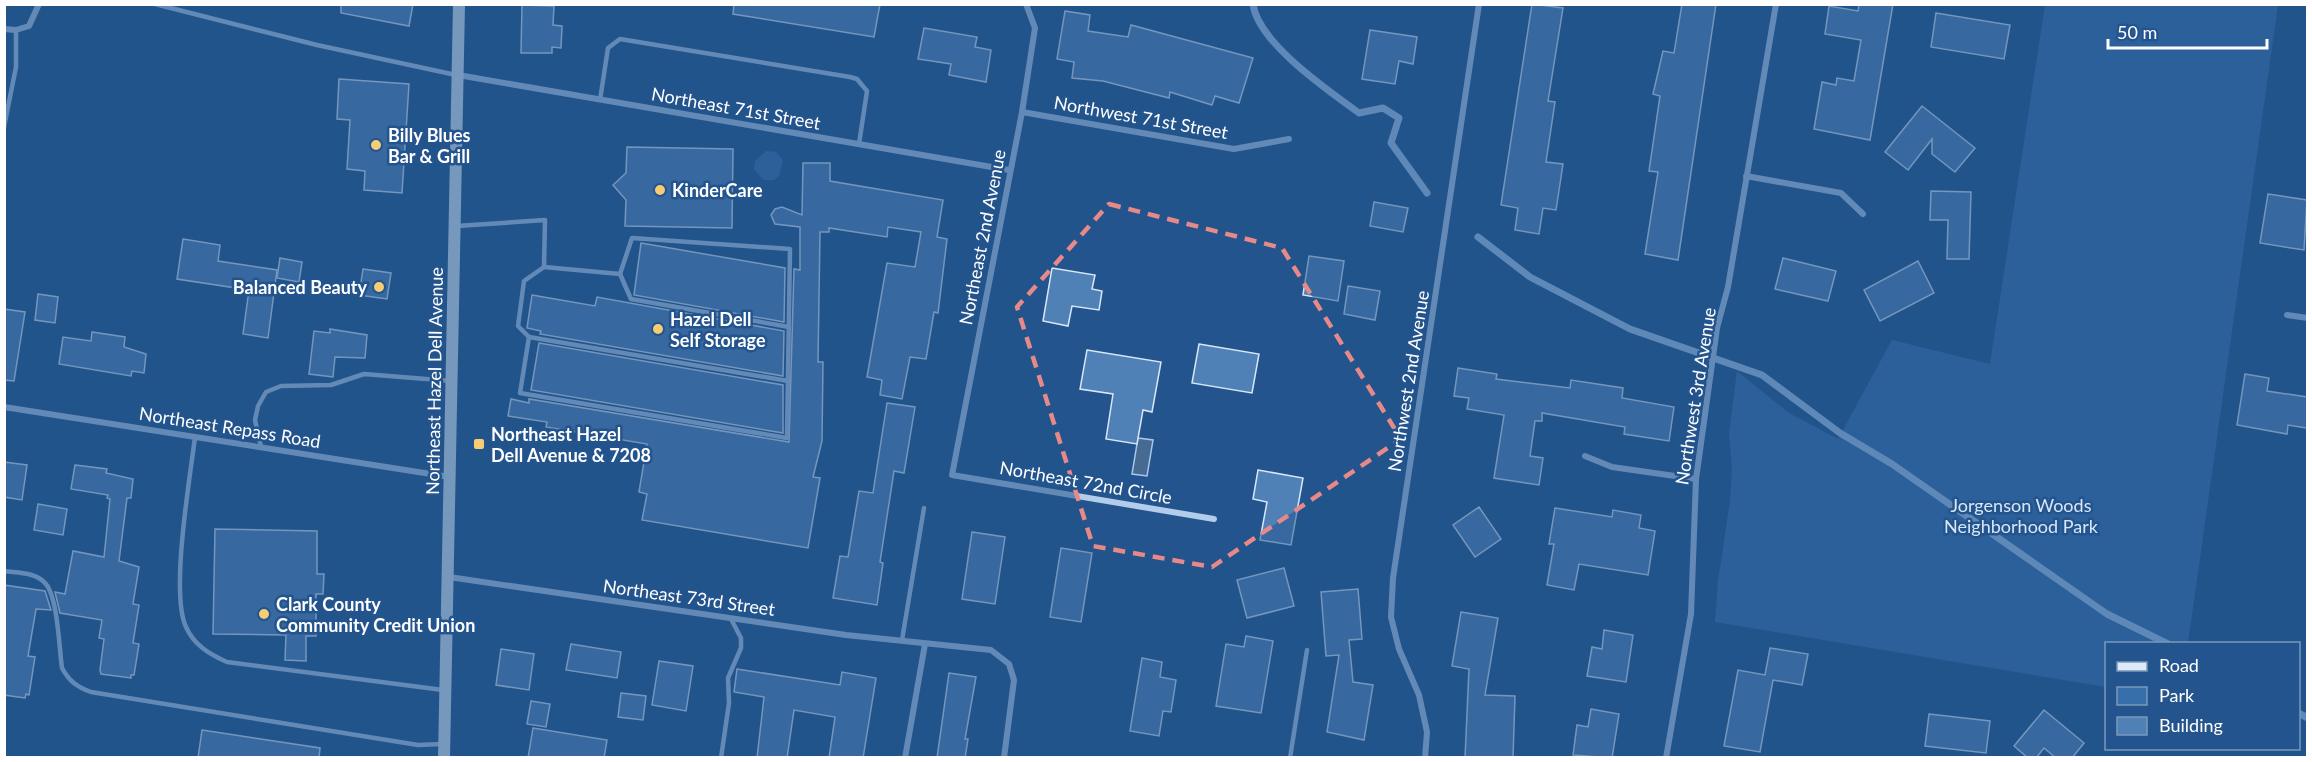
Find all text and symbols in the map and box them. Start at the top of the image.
scale bar [2108,12,2267,50]
text: 50 m [2117,21,2157,43]
street label: Northeast 71st Street [650,82,823,134]
street label: Northwest 71st Street [1052,91,1230,143]
place label: Billy Blues Bar & Grill [388,124,471,167]
marker: Billy Blues Bar & Grill [369,138,383,152]
street label: Northeast 2nd Avenue [954,147,1010,327]
place label: KinderCare [672,179,763,201]
marker: KinderCare [653,183,667,197]
street label: Northeast Hazel Dell Avenue [421,267,447,495]
place label: Balanced Beauty [233,276,368,298]
marker: Balanced Beauty [372,280,386,294]
street label: Northwest 2nd Avenue [1383,289,1433,473]
street label: Northwest 3rd Avenue [1670,306,1720,486]
place label: Hazel Dell Self Storage [670,308,766,351]
marker: Hazel Dell Self Storage [651,322,665,336]
street label: Northeast Repass Road [138,402,322,452]
place label: Northeast Hazel Dell Avenue & 7208 [491,423,651,466]
marker: Northeast Hazel Dell Avenue & 7208 [472,437,486,451]
street label: Northeast 72nd Circle [998,456,1174,508]
park label: Jorgenson Woods Neighborhood Park [1944,494,2099,537]
street label: Northeast 73rd Street [602,574,777,620]
place label: Clark County Community Credit Union [276,593,475,636]
marker: Clark County Community Credit Union [257,607,271,621]
legend [2105,642,2300,750]
text: Road [2159,654,2199,676]
text: Park [2159,684,2195,706]
text: Building [2159,714,2223,736]

